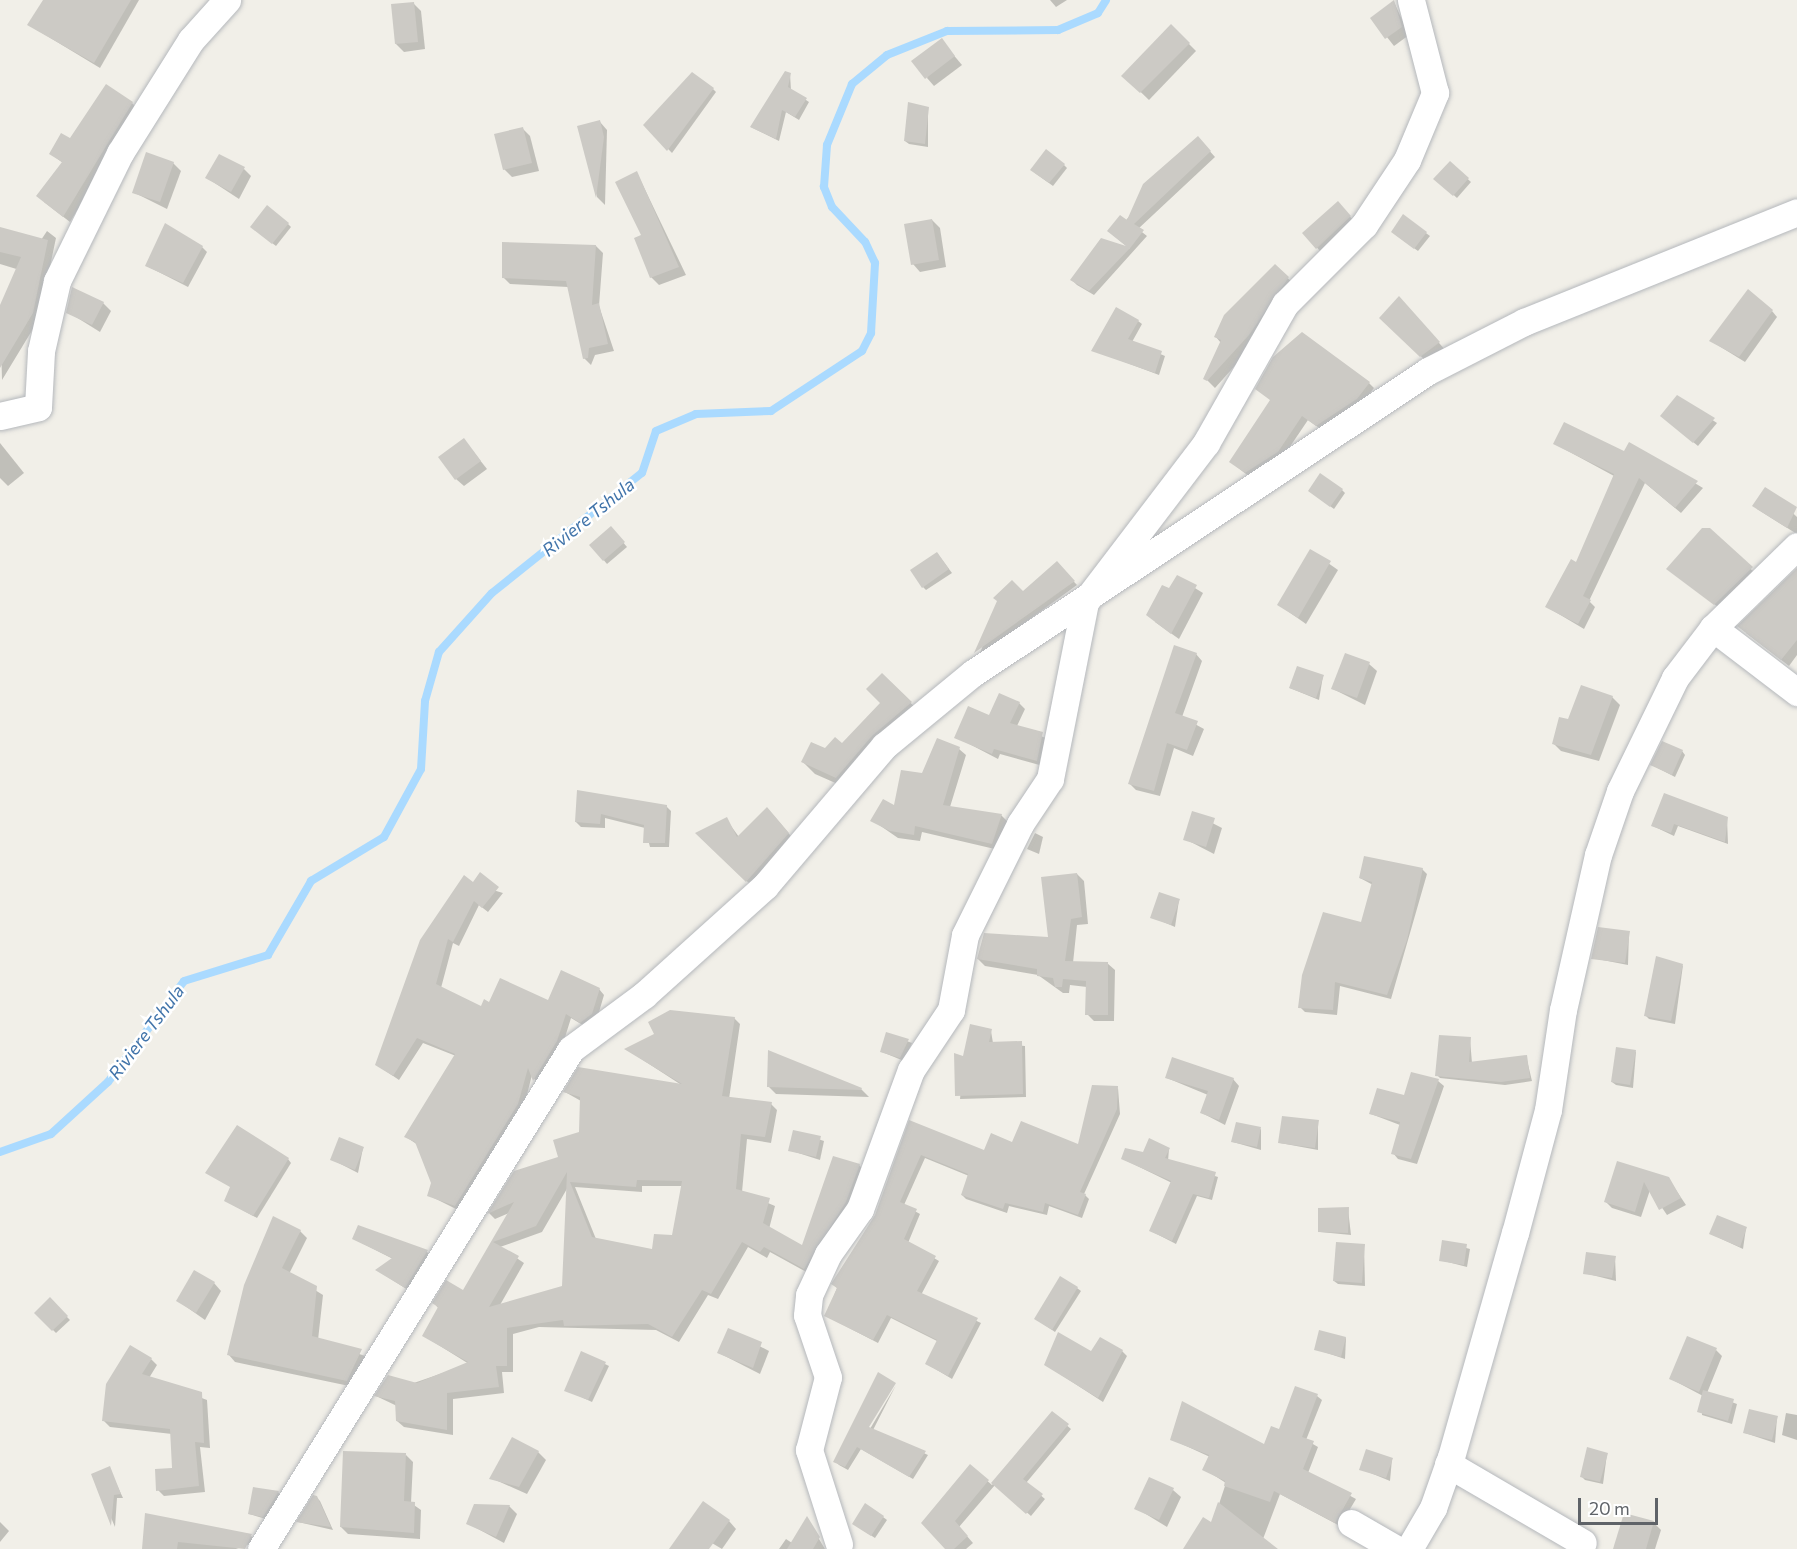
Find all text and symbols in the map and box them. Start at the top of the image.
water label: Riviere Tshula [537,473,639,561]
water label: Riviere Tshula [103,981,189,1083]
scale bar [1581,1486,1660,1524]
text: 20 m [1589,1497,1630,1519]

